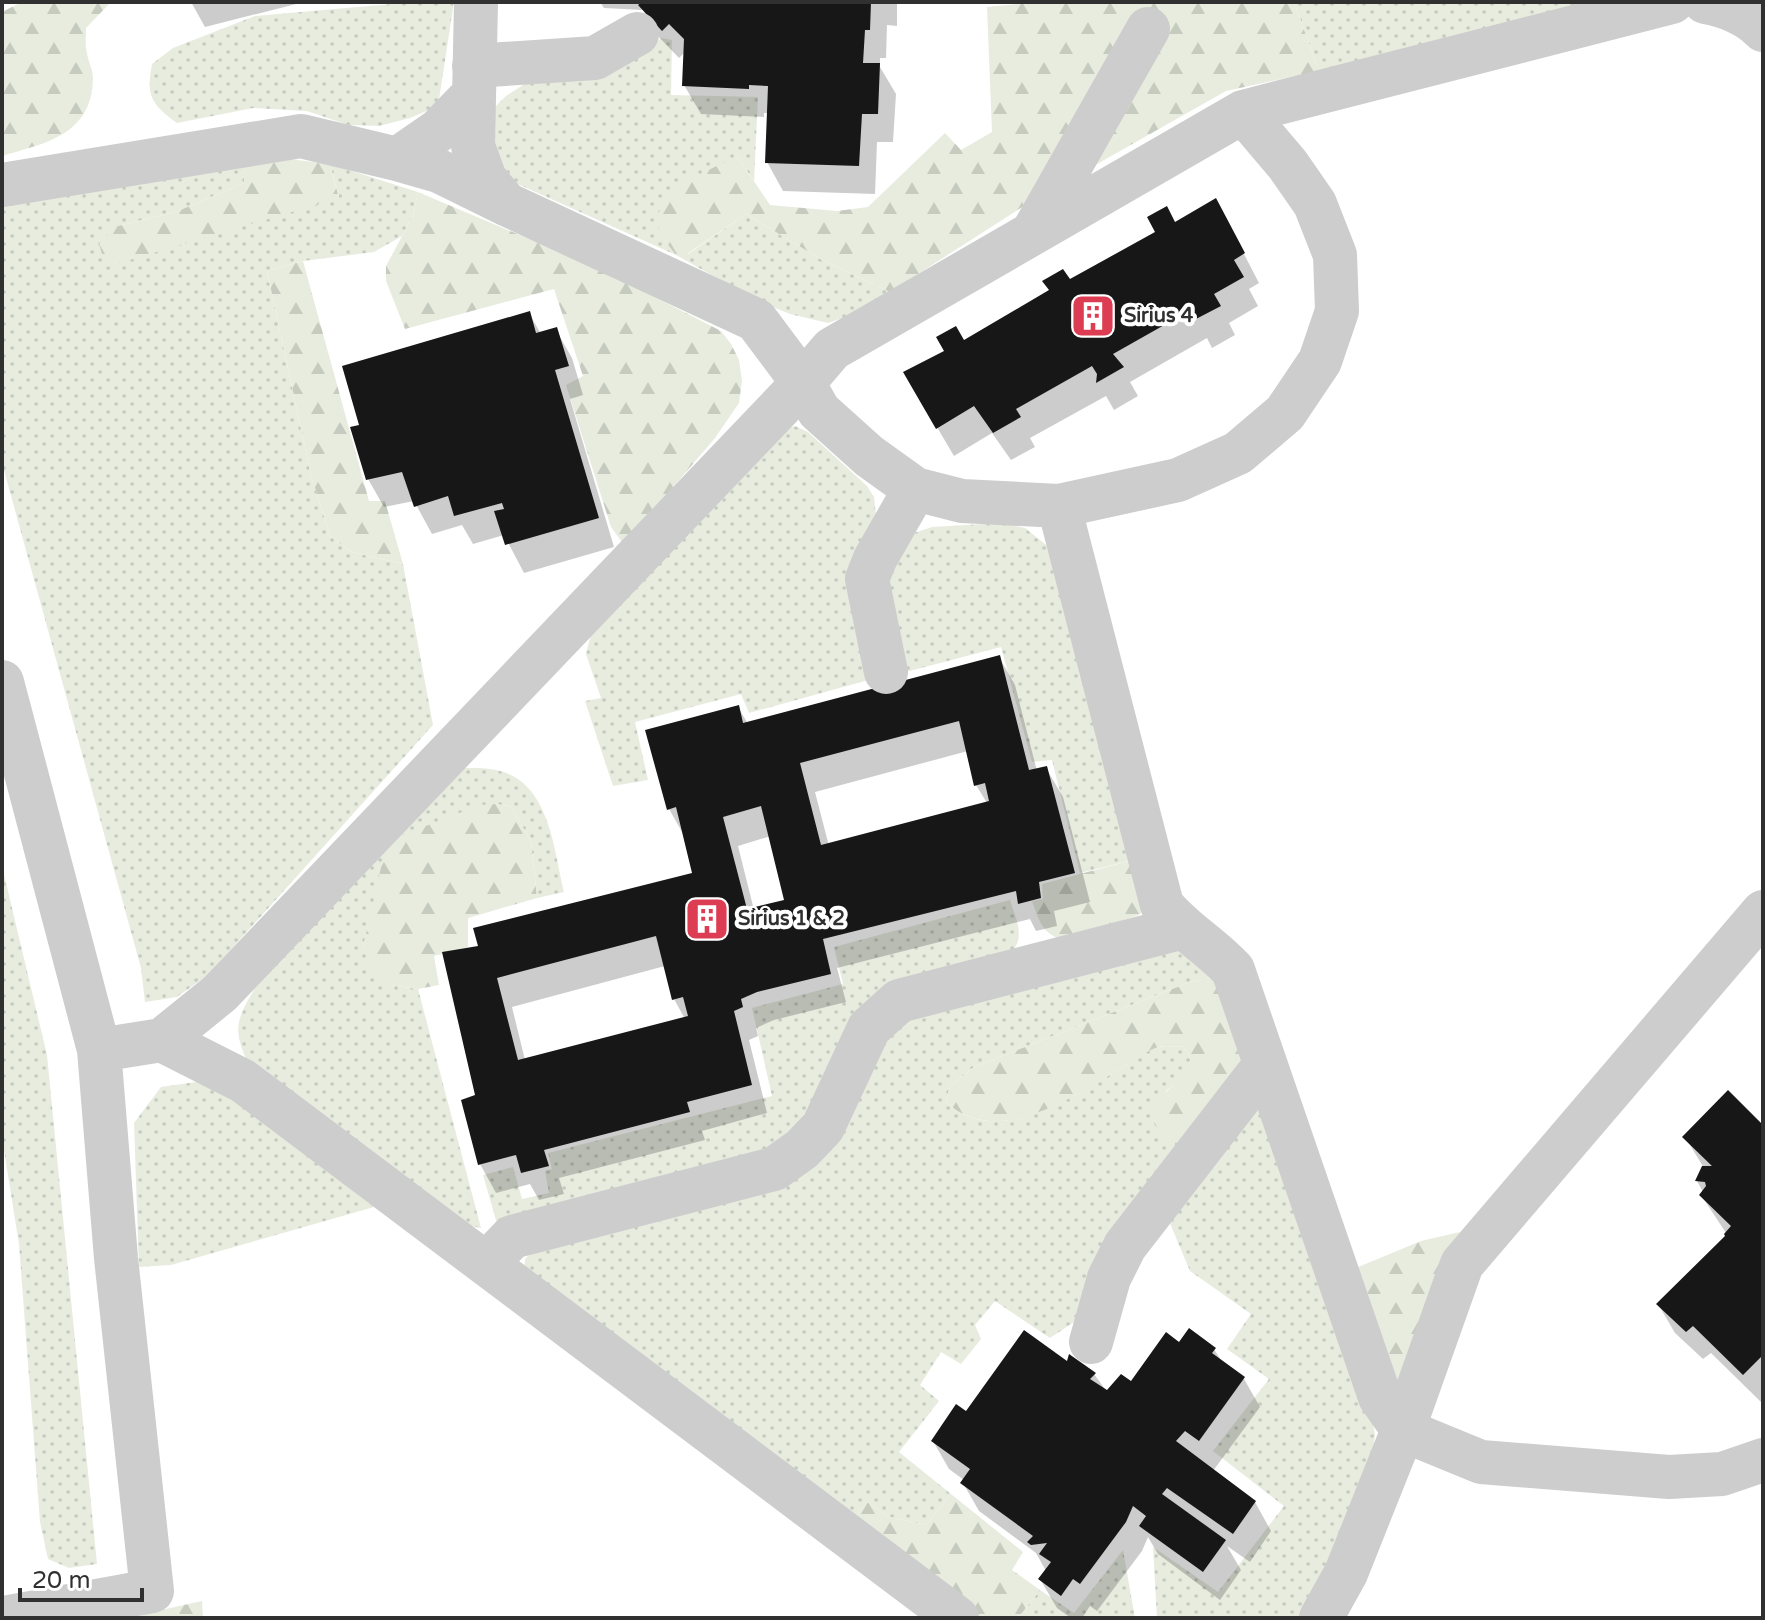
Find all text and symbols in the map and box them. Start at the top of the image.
building icon: Sirius 4 [1069,292,1117,340]
place label: Sirius 4 [1124,304,1194,328]
building icon: Sirius 1 & 2 [683,895,731,943]
place label: Sirius 1 & 2 [738,907,845,931]
scale bar [20,1552,142,1602]
text: 20 m [32,1566,90,1595]

